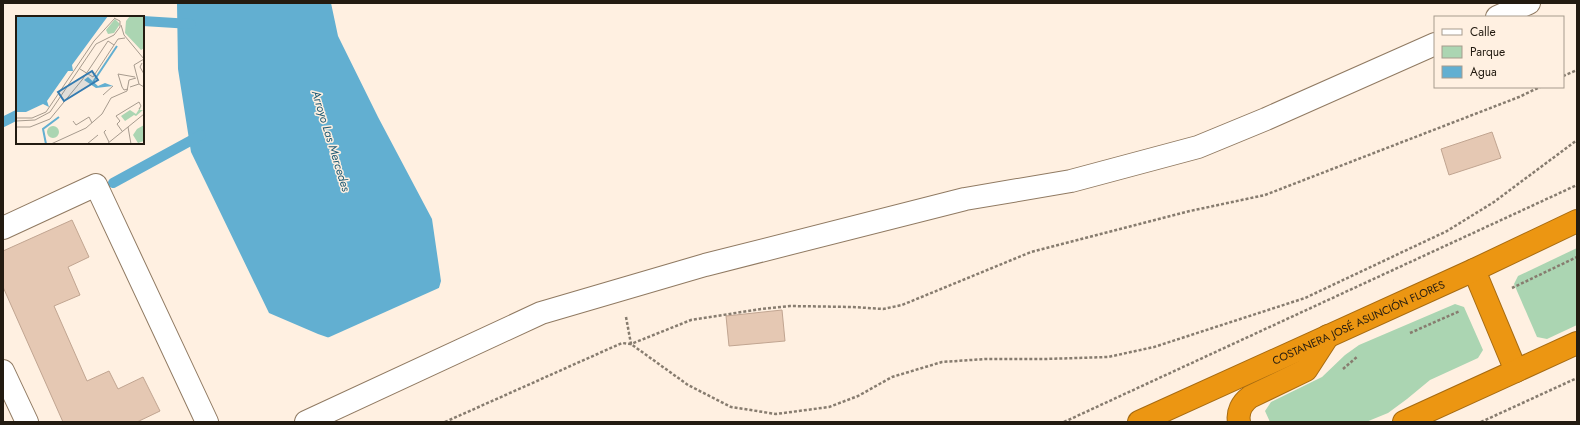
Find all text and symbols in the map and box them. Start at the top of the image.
inset map [16,16,144,144]
legend [1434,16,1564,88]
text: Calle [1470,23,1496,41]
text: Parque [1470,43,1505,61]
text: Agua [1470,63,1497,81]
water label: Arroyo Las Mercedes [307,87,355,194]
street label: COSTANERA JOSÉ ASUNCIÓN FLORES [1269,276,1447,369]

